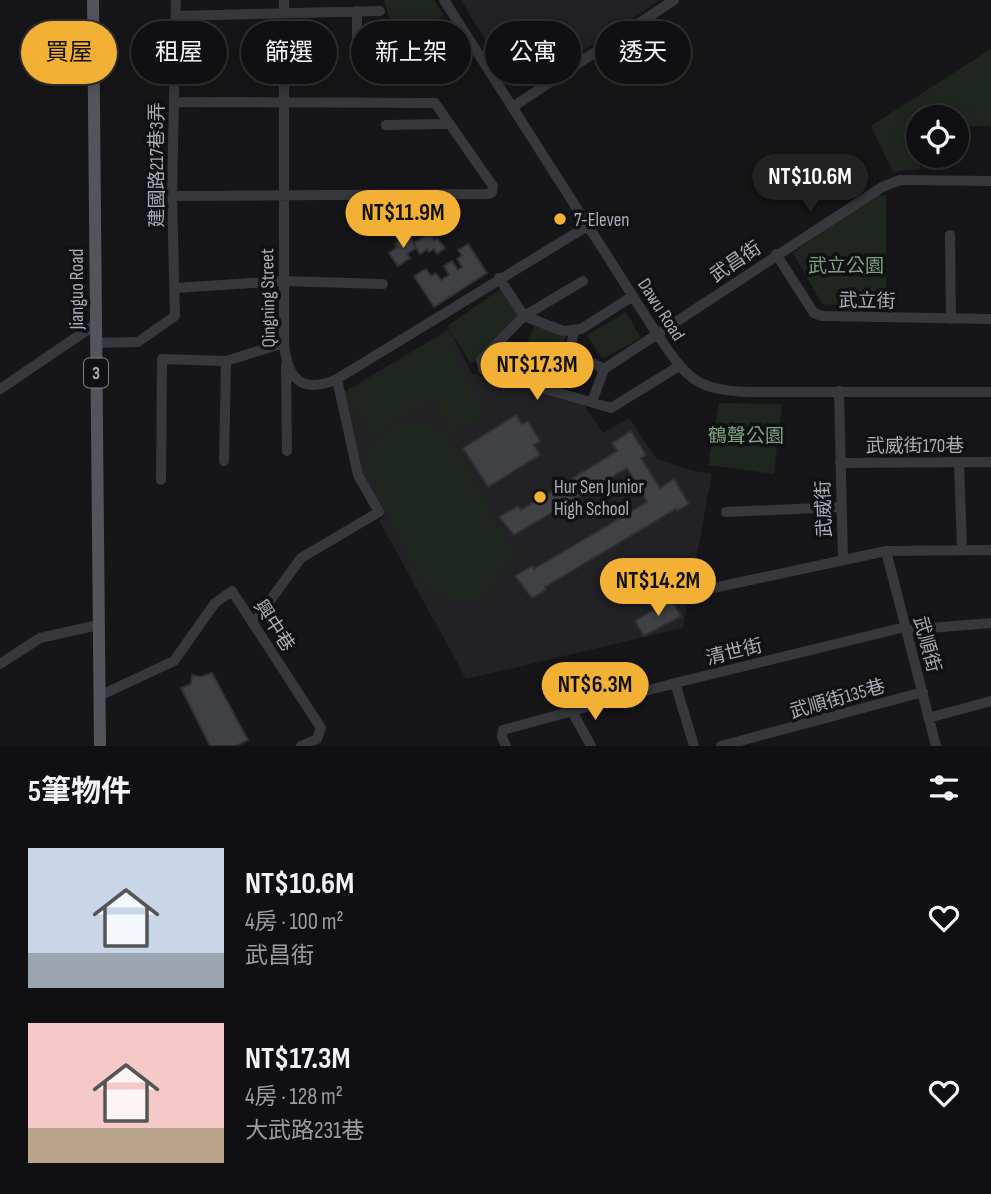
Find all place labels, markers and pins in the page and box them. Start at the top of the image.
pin: NT$10.6M [738,154,882,214]
pin: NT$11.9M [331,190,475,250]
place label: 7-Eleven [574,209,629,232]
marker: 7-Eleven [552,211,568,227]
pin: NT$17.3M [465,342,609,402]
place label: Hur Sen Junior High School [554,476,644,521]
marker: Hur Sen Junior High School [532,489,548,505]
pin: NT$14.2M [586,558,730,618]
pin: NT$6.3M [530,662,660,722]

